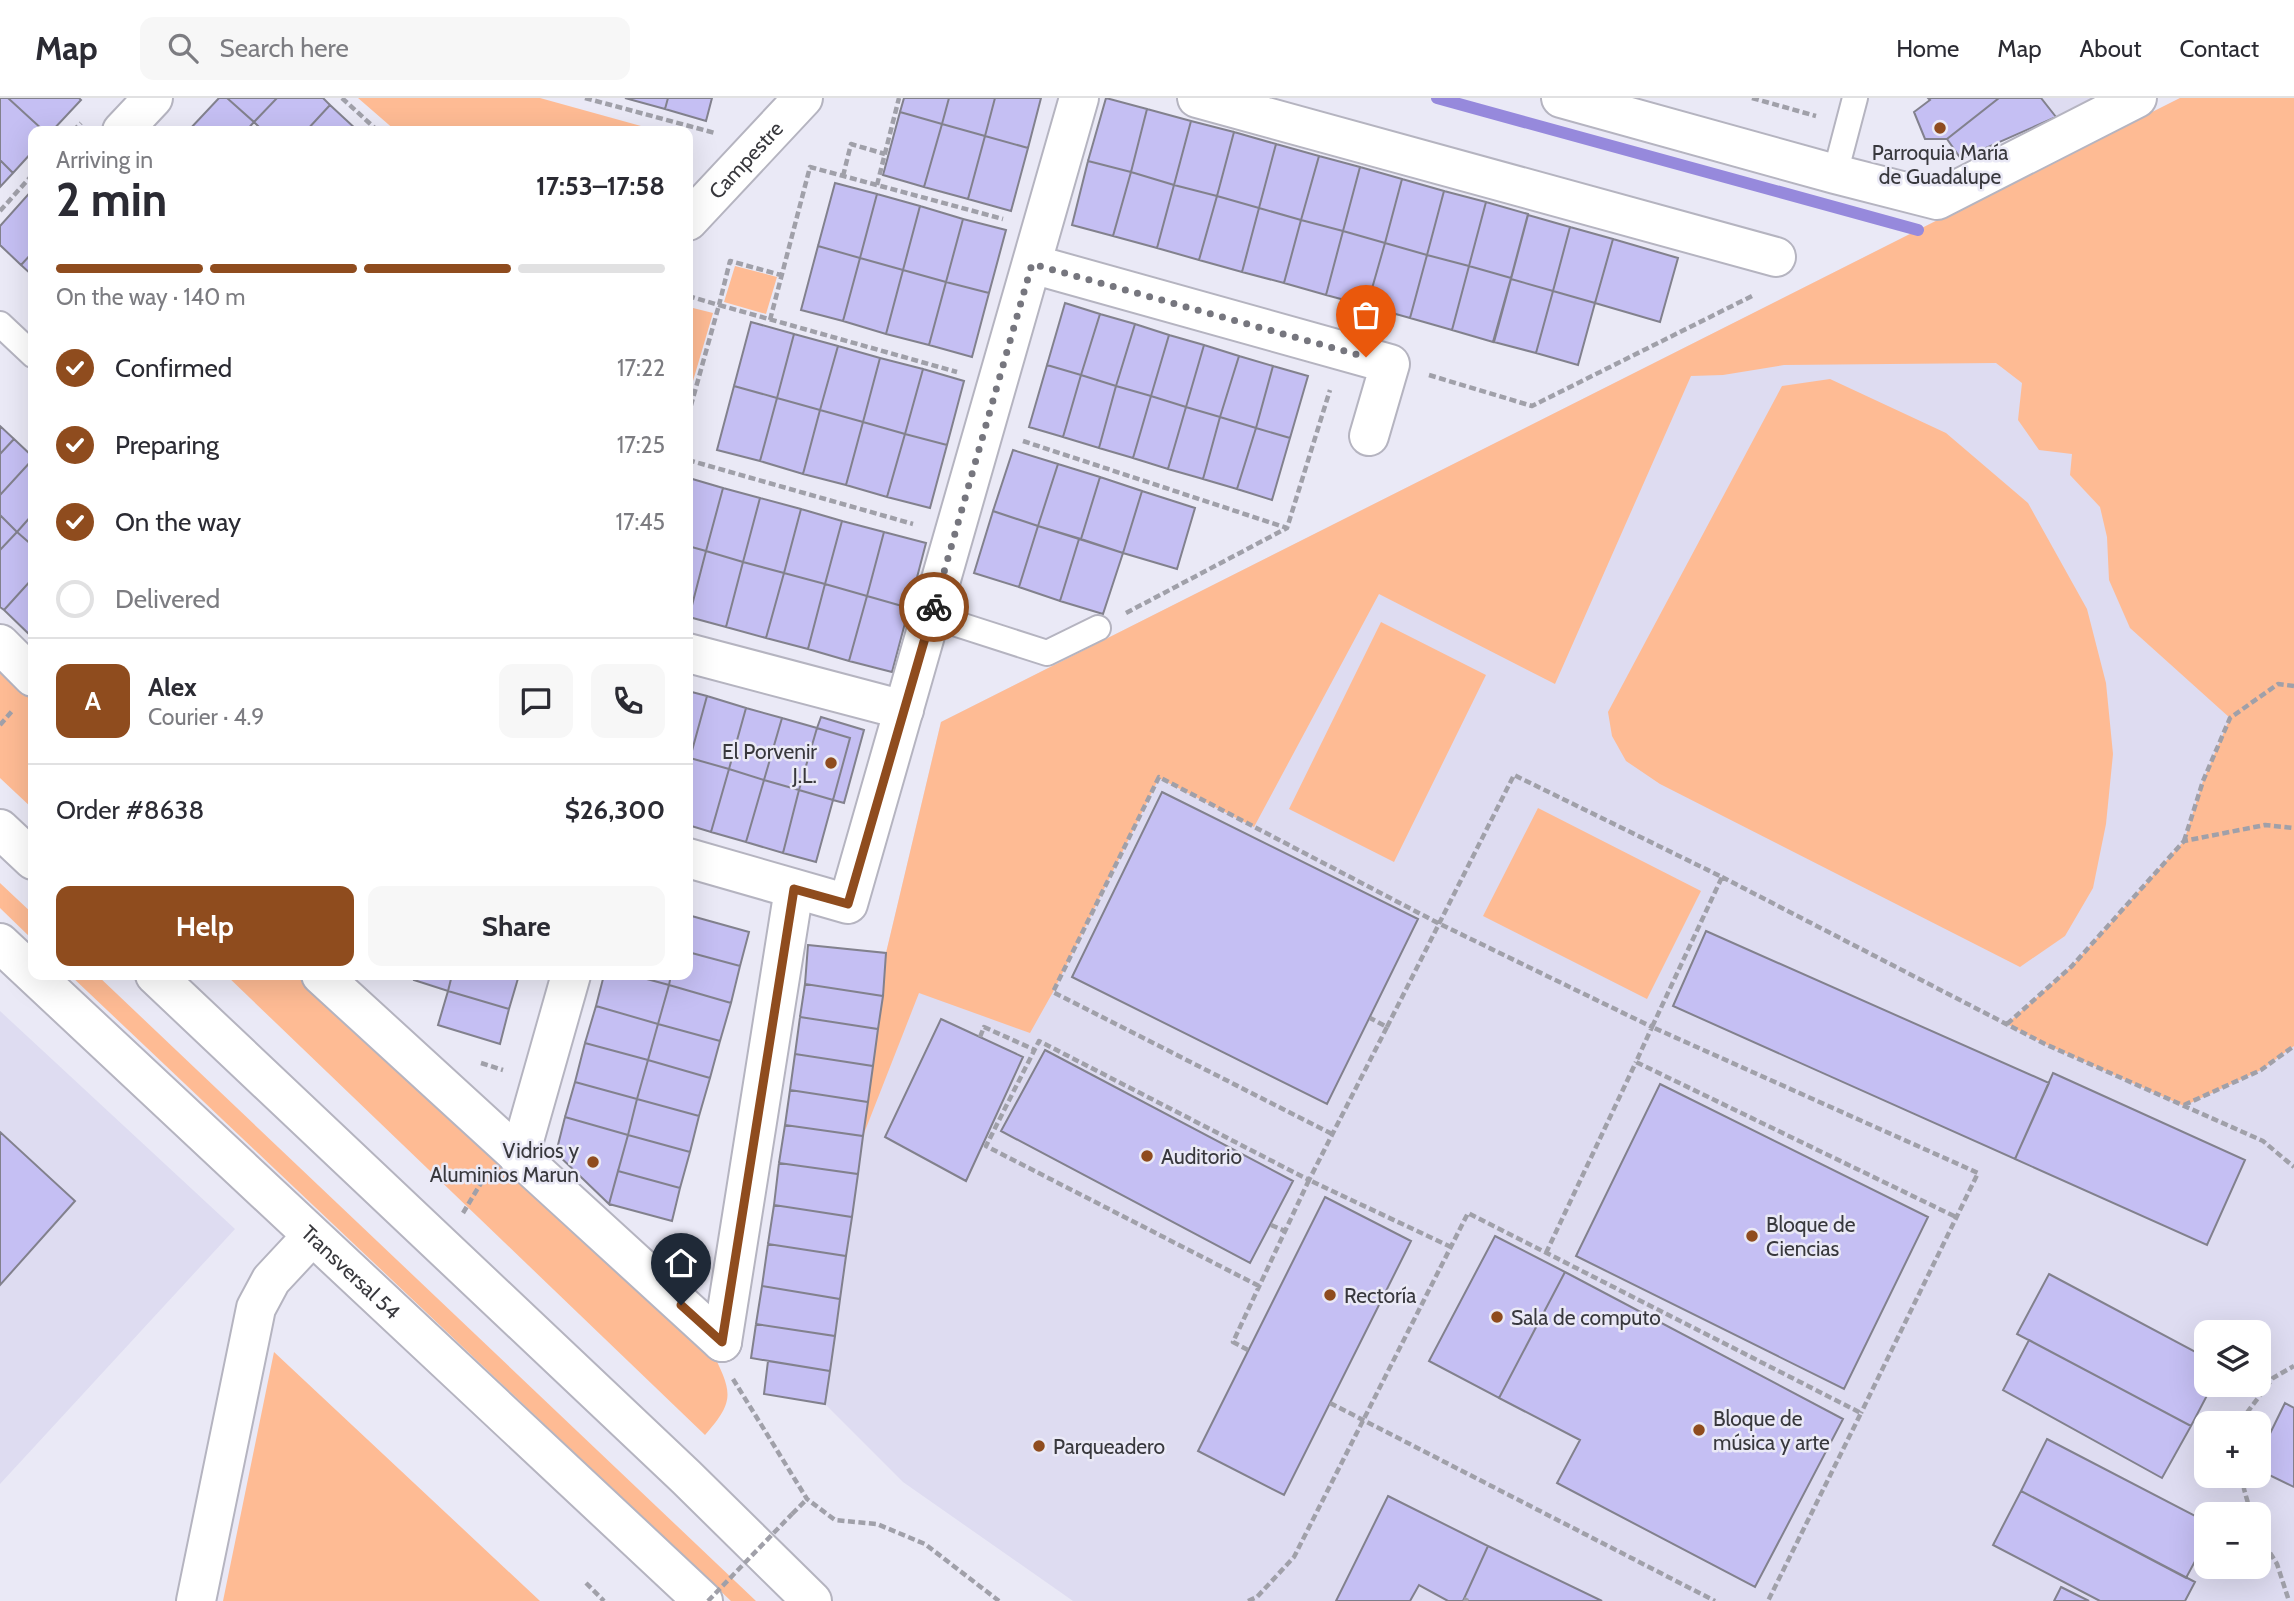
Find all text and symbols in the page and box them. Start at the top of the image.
search box [140,17,630,80]
text: Map [35,28,98,68]
icon: search [164,29,202,67]
text: Search here [220,32,349,64]
text: Home [1896,34,1959,63]
text: Map [1997,34,2042,63]
text: About [2080,34,2142,63]
text: Contact [2180,34,2259,63]
street label: Campestre [703,116,788,204]
marker: Parroquia María de Guadalupe [1932,120,1948,136]
place label: Parroquia María de Guadalupe [1872,140,2008,189]
text: Arriving in [56,146,153,174]
text: 17:53–17:58 [536,170,665,202]
text: 2 min [56,172,167,228]
text: On the way · 140 m [56,283,246,311]
pin [1336,285,1396,357]
icon: bag [1347,296,1385,334]
icon: check [56,349,94,387]
text: Confirmed [115,352,232,384]
text: 17:22 [617,354,665,382]
icon: check [56,426,94,464]
text: Preparing [115,429,219,461]
text: 17:25 [617,431,665,459]
icon: check [56,503,94,541]
text: On the way [115,506,241,538]
text: 17:45 [615,508,665,536]
courier [899,572,969,642]
text: Delivered [115,583,220,615]
icon: bike [915,588,953,626]
button: chat [499,664,573,738]
button: phone [591,664,665,738]
text: Alex [148,671,197,703]
text: A [85,685,101,717]
text: Courier · 4.9 [148,703,264,731]
place label: El Porvenir J.L. [722,739,817,788]
marker: El Porvenir J.L. [823,755,839,771]
text: Order #8638 [56,794,204,826]
text: $26,300 [565,794,665,826]
button: Help [56,886,354,966]
button: Share [368,886,665,966]
place label: Vidrios y Aluminios Marun [430,1138,579,1187]
place label: Auditorio [1161,1144,1242,1169]
marker: Auditorio [1139,1148,1155,1164]
marker: Vidrios y Aluminios Marun [585,1154,601,1170]
place label: Bloque de Ciencias [1766,1212,1856,1261]
street label: Transversal 54 [297,1220,406,1324]
marker: Bloque de Ciencias [1744,1228,1760,1244]
pin [651,1233,711,1305]
icon: home [662,1244,700,1282]
place label: Rectoría [1344,1283,1416,1308]
marker: Rectoría [1322,1287,1338,1303]
place label: Sala de computo [1511,1305,1661,1330]
marker: Sala de computo [1489,1309,1505,1325]
map controls [2194,1320,2271,1579]
button: layers [2194,1320,2271,1397]
place label: Bloque de música y arte [1713,1406,1830,1455]
button: + [2194,1411,2271,1488]
marker: Bloque de música y arte [1691,1422,1707,1438]
place label: Parqueadero [1053,1434,1165,1459]
marker: Parqueadero [1031,1438,1047,1454]
button: − [2194,1502,2271,1579]

